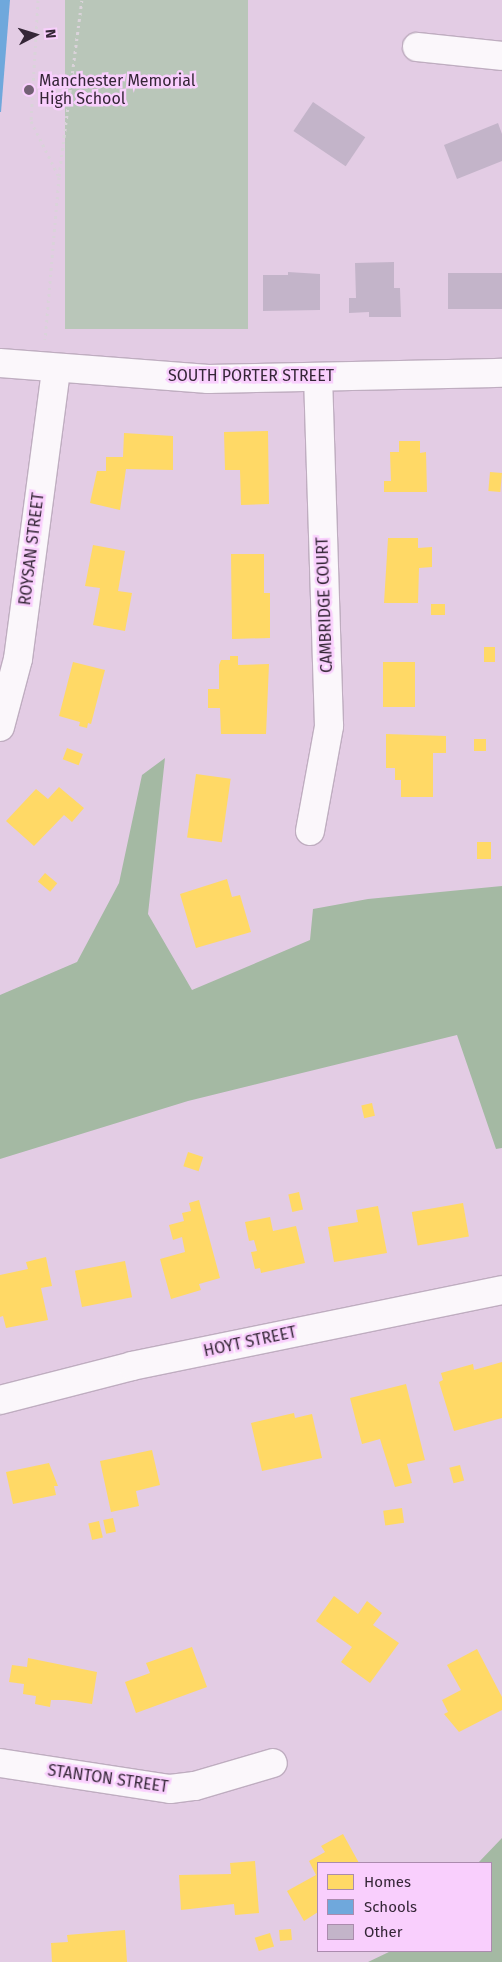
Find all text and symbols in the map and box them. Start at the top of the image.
north arrow [10,10,60,60]
text: N [42,28,59,39]
place label: Manchester Memorial High School [39,71,196,109]
marker: Manchester Memorial High School [23,84,35,96]
street label: SOUTH PORTER STREET [168,366,334,386]
street label: ROYSAN STREET [16,492,48,606]
street label: CAMBRIDGE COURT [313,537,337,673]
street label: HOYT STREET [202,1323,298,1361]
street label: STANTON STREET [46,1761,170,1797]
legend [317,1862,492,1952]
text: Homes [364,1873,411,1891]
text: Schools [364,1898,417,1916]
text: Other [364,1923,403,1941]

